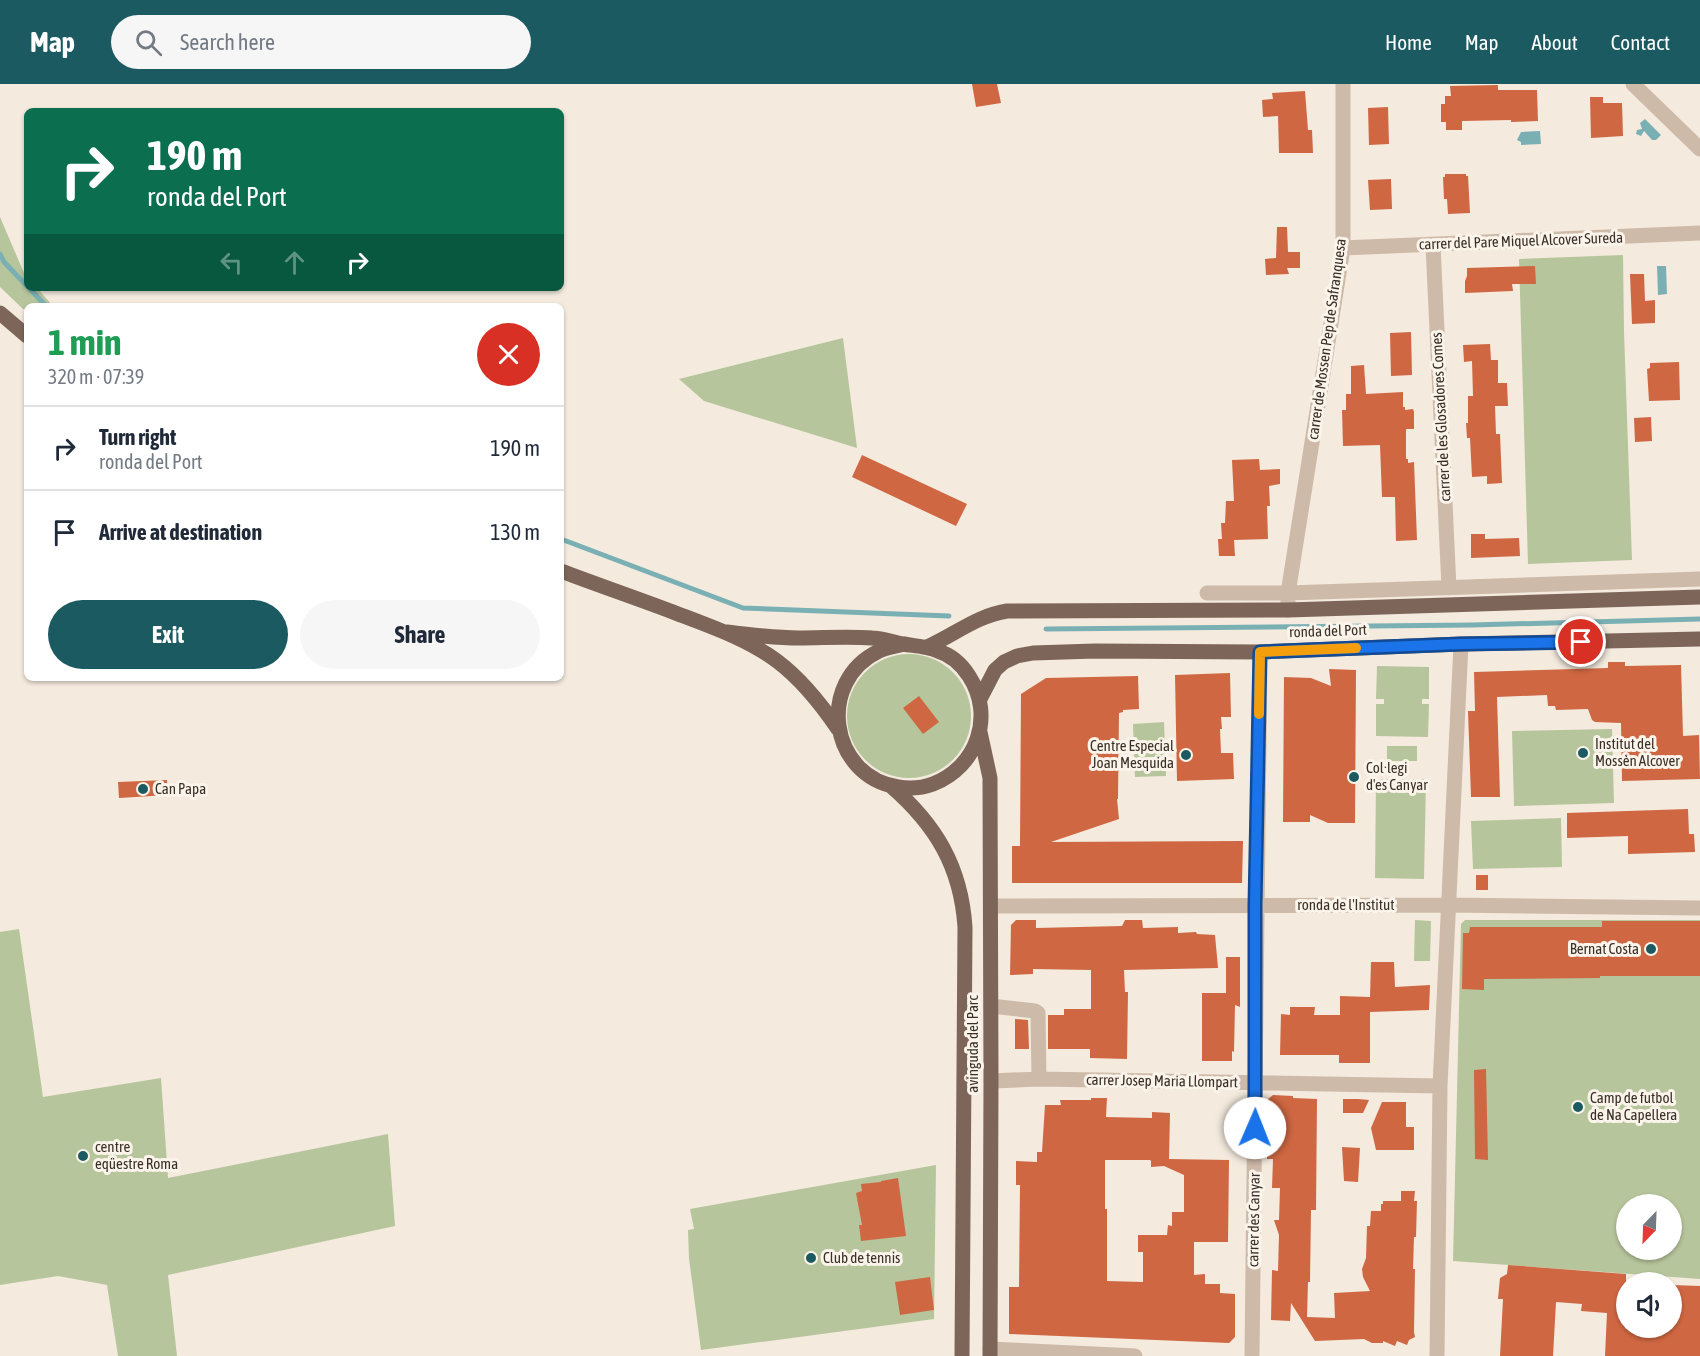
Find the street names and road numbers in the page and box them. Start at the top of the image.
street label: carrer del Pare Miquel Alcover Sureda [1419,228,1623,253]
street label: carrer de Mossen Pep de Safranquesa [1304,237,1349,441]
street label: carrer de les Glosadores Comes [1428,332,1453,502]
street label: ronda del Port [1289,621,1367,640]
street label: ronda de l'Institut [1297,896,1395,913]
street label: avinguda del Parc [964,995,981,1093]
street label: carrer Josep Maria Llompart [1086,1071,1238,1090]
street label: carrer des Canyar [1244,1172,1263,1267]

